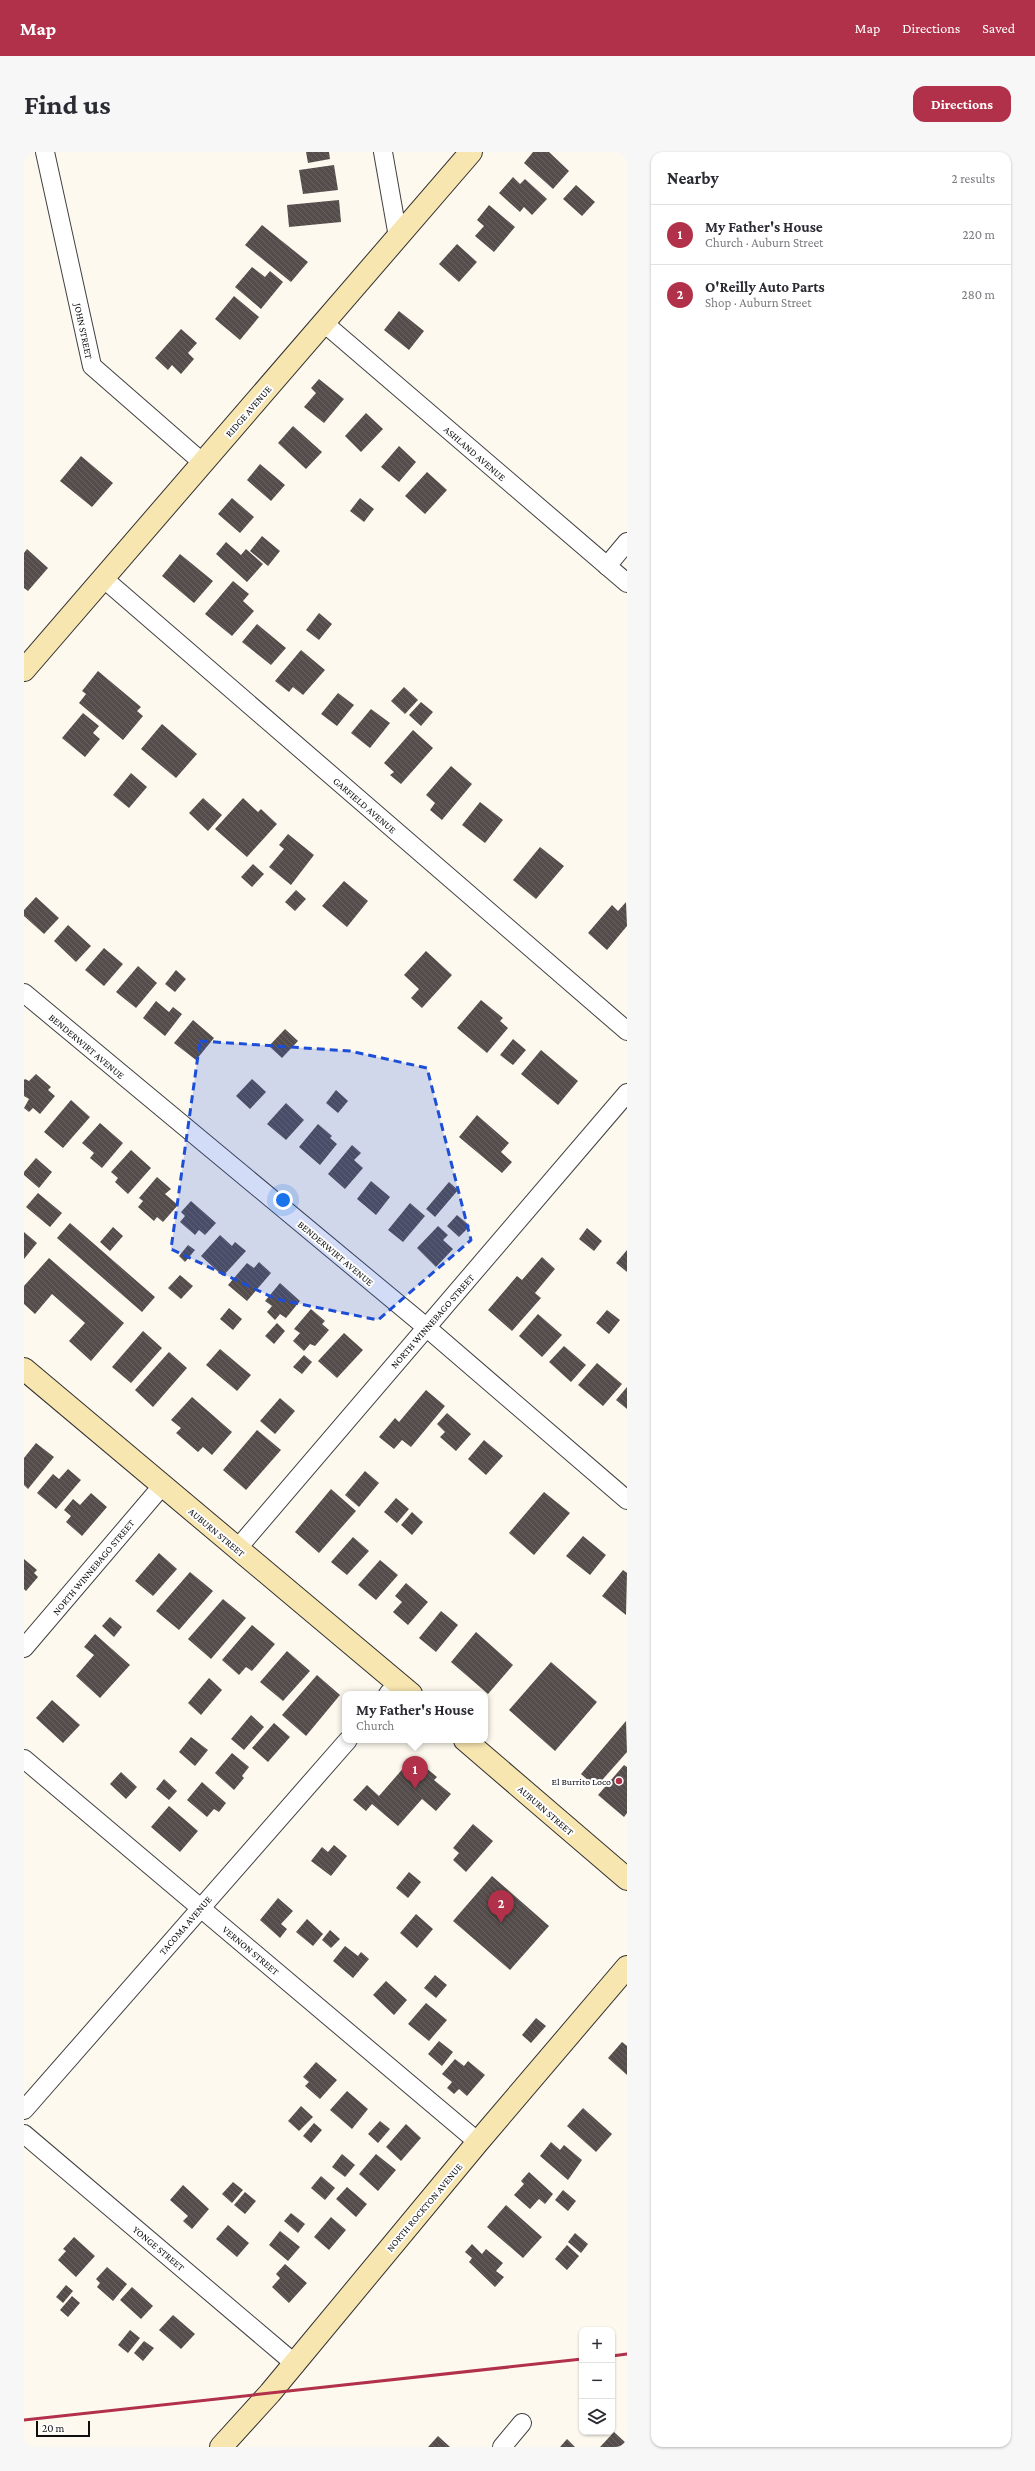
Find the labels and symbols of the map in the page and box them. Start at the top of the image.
street label: JOHN STREET [72,301,95,360]
street label: RIDGE AVENUE [223,383,274,439]
street label: ASHLAND AVENUE [442,424,508,483]
street label: GARFIELD AVENUE [331,775,399,836]
street label: BENDERWIRT AVENUE [47,1012,127,1081]
your location [273,1190,293,1210]
street label: BENDERWIRT AVENUE [296,1219,376,1288]
street label: NORTH WINNEBAGO STREET [388,1272,477,1371]
street label: AUBURN STREET [186,1506,247,1559]
street label: NORTH WINNEBAGO STREET [50,1517,137,1617]
pin: 1 [402,1756,428,1789]
place label: El Burrito Loco [551,1776,611,1787]
marker: El Burrito Loco [614,1776,624,1786]
street label: AUBURN STREET [516,1783,576,1838]
pin: 2 [488,1890,514,1923]
street label: TACOMA AVENUE [157,1893,214,1957]
street label: VERNON STREET [220,1924,282,1978]
street label: NORTH ROCKTON AVENUE [384,2161,465,2254]
street label: YONGE STREET [131,2224,187,2273]
scale bar [36,2419,90,2438]

